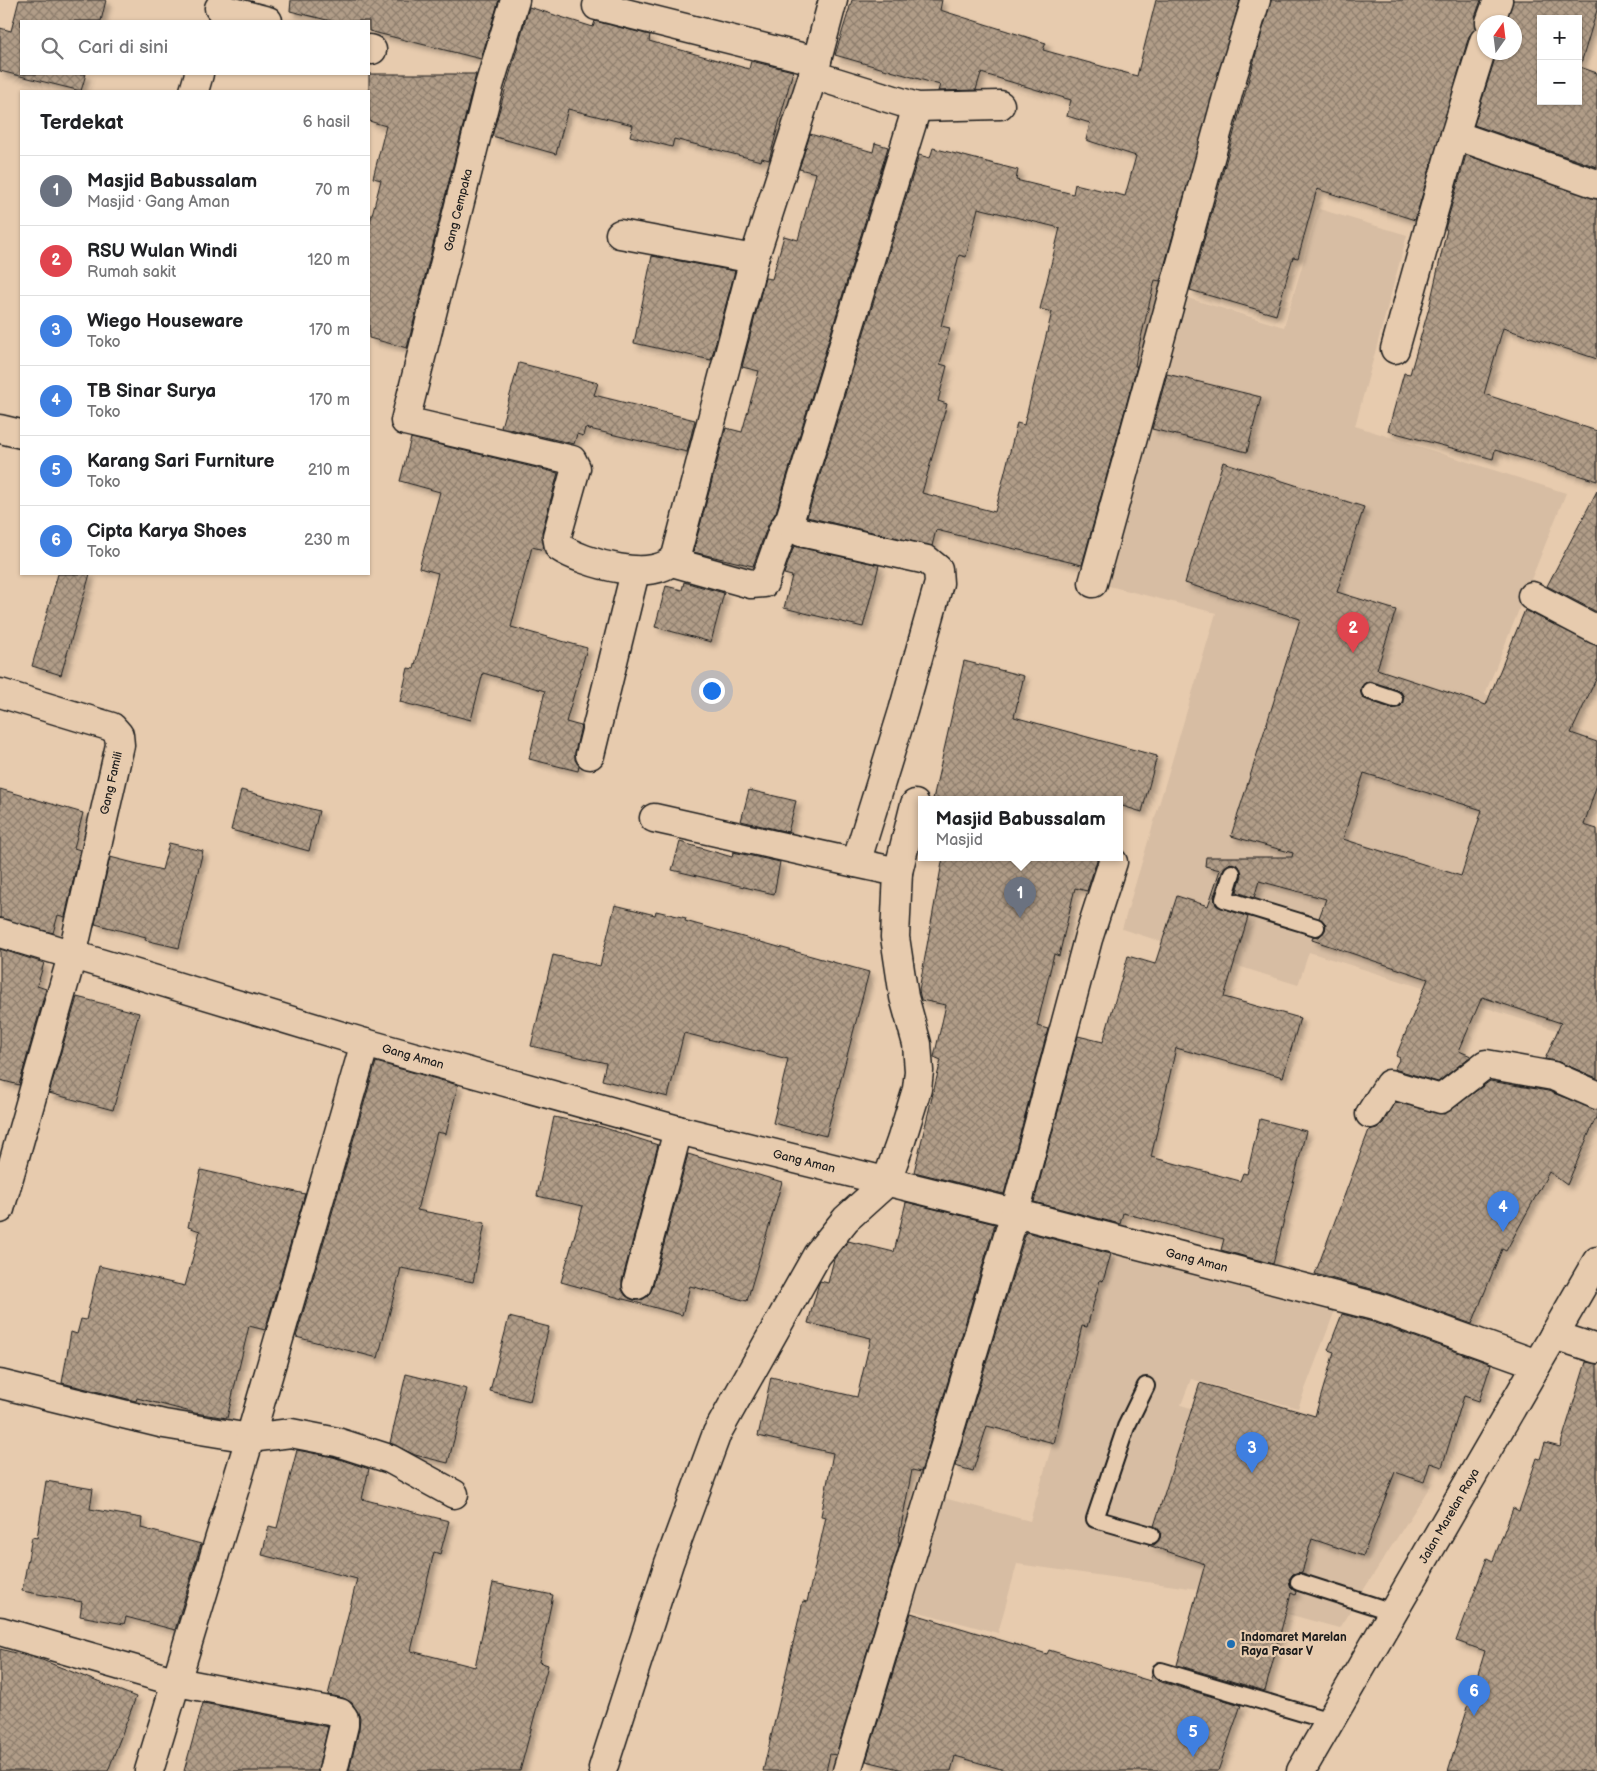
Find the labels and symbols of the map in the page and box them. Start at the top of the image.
north arrow [1477,15,1522,60]
street label: Gang Cempaka [441,167,476,253]
pin: 2 [1337,612,1369,653]
your location [699,678,725,704]
street label: Gang Famili [97,750,126,816]
pin: 1 [1004,877,1036,918]
street label: Gang Aman [380,1041,446,1073]
street label: Gang Aman [771,1147,837,1176]
pin: 4 [1487,1191,1519,1232]
street label: Gang Aman [1164,1245,1230,1276]
pin: 3 [1236,1432,1268,1473]
street label: Jalan Marelan Raya [1416,1466,1483,1566]
place label: Indomaret Marelan Raya Pasar V [1241,1630,1347,1659]
marker: Indomaret Marelan Raya Pasar V [1225,1638,1237,1650]
pin: 6 [1458,1675,1490,1716]
pin: 5 [1177,1716,1209,1757]

